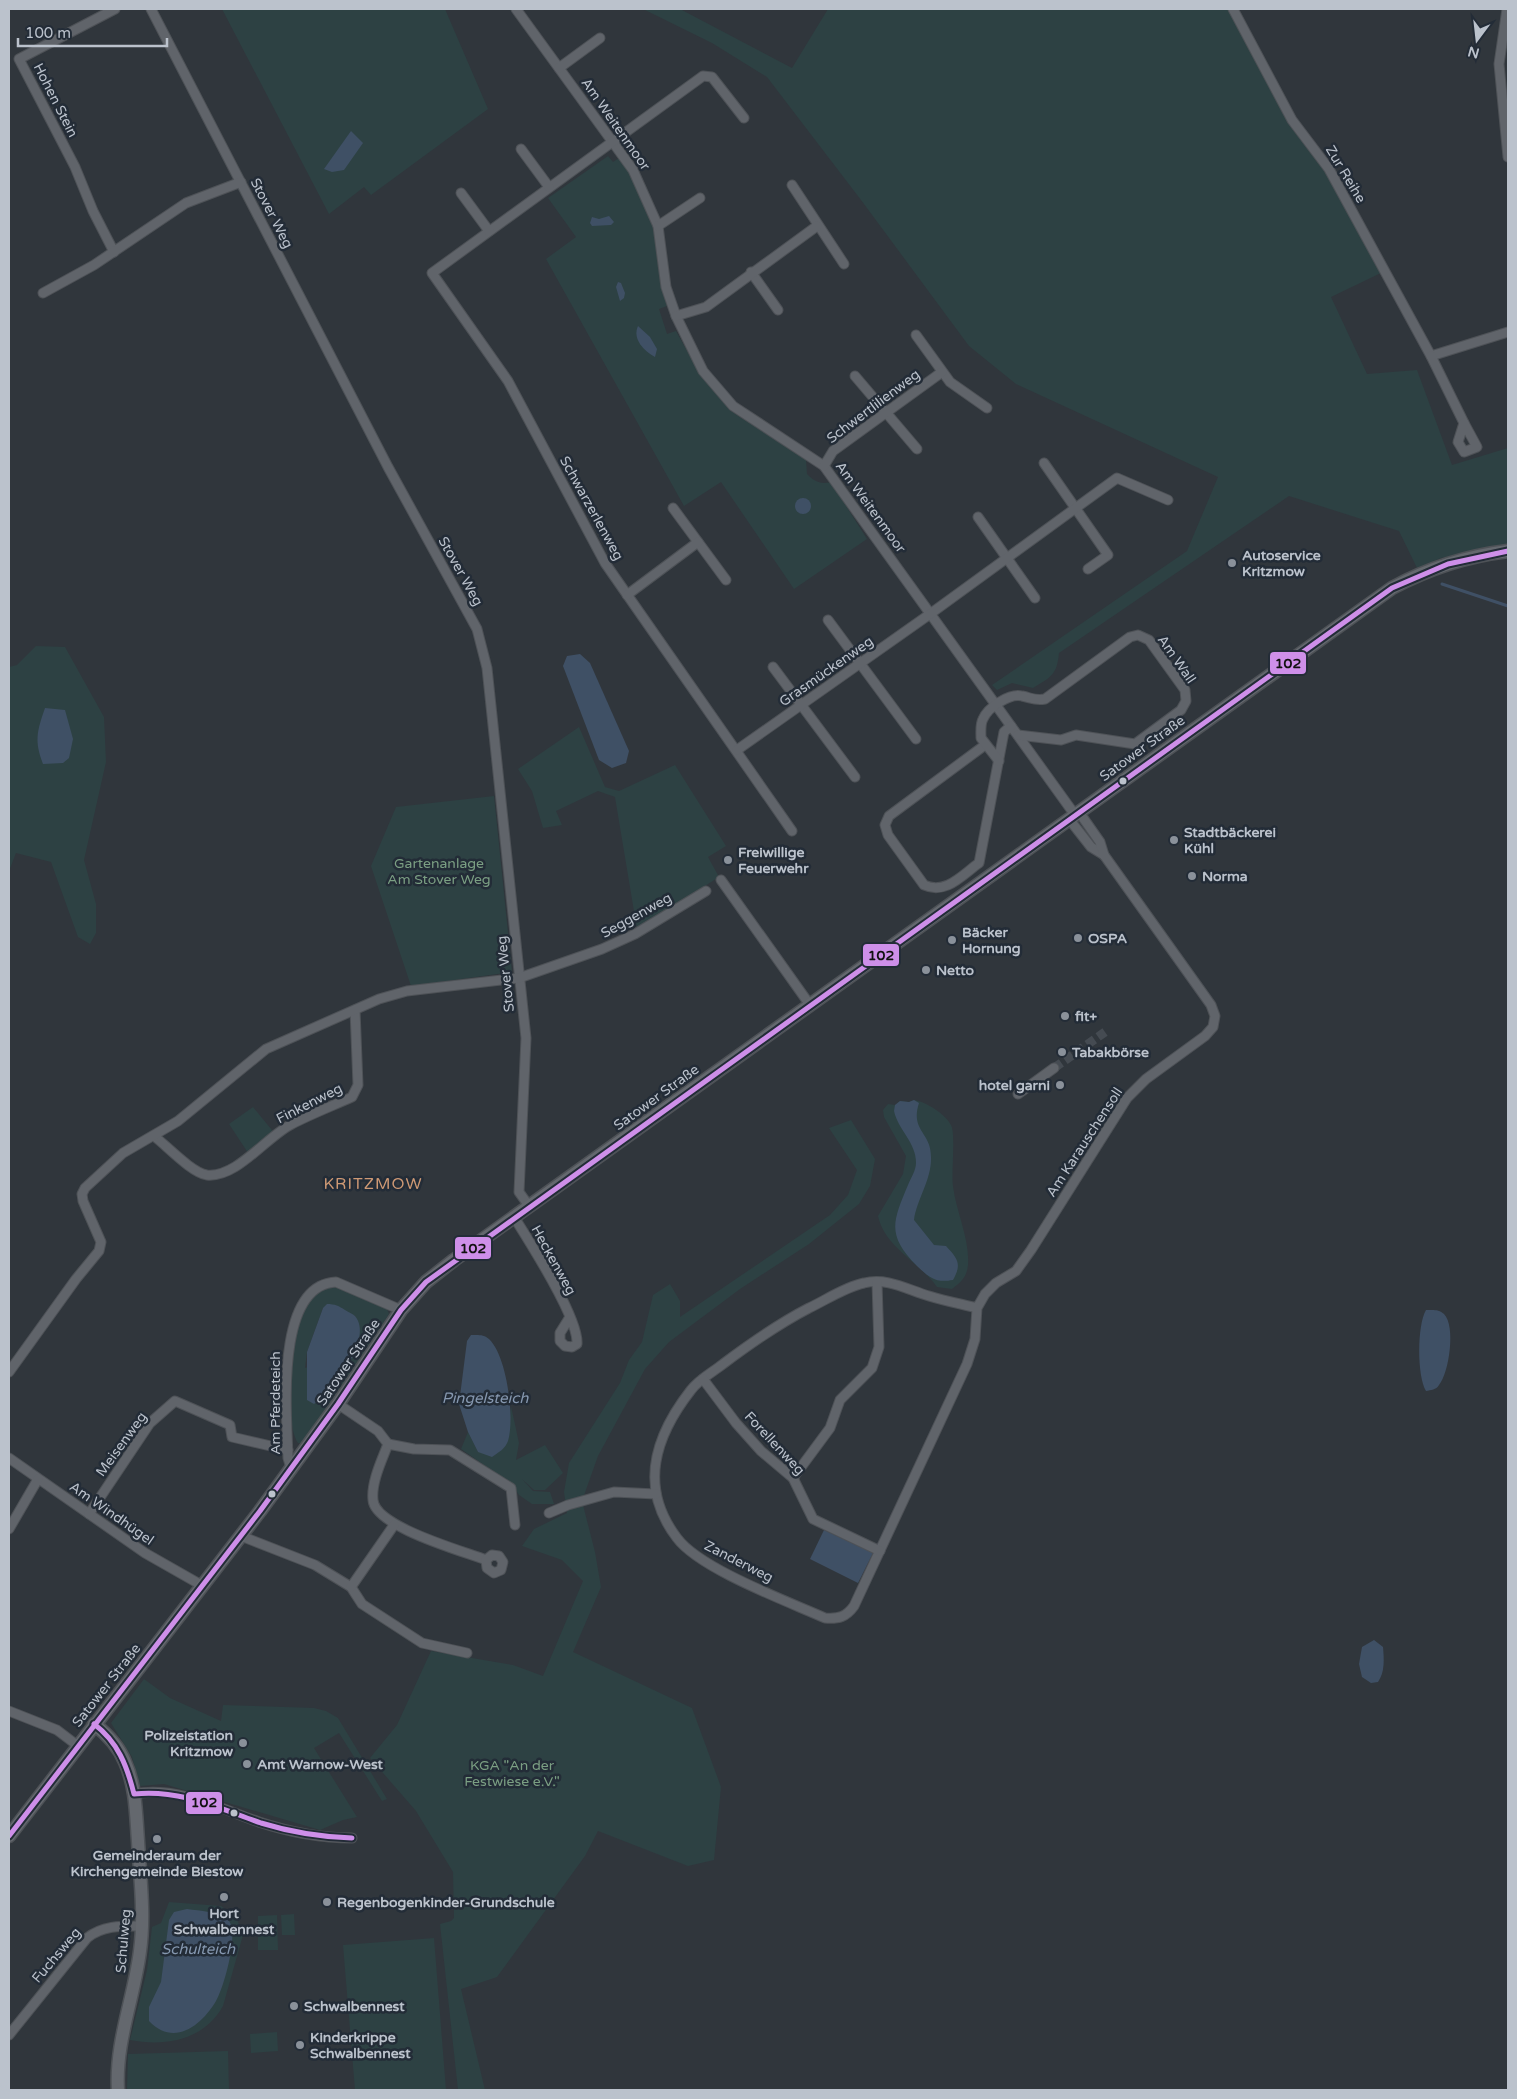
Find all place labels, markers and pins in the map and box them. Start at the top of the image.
place label: Autoservice Kritzmow [1242,547,1321,580]
marker: Autoservice Kritzmow [1226,557,1238,569]
unlabelled marker [1118,776,1128,786]
place label: Stadtbäckerei Kühl [1184,824,1276,857]
marker: Stadtbäckerei Kühl [1168,834,1180,846]
place label: Freiwillige Feuerwehr [738,844,809,877]
marker: Freiwillige Feuerwehr [722,854,734,866]
place label: Norma [1202,868,1248,885]
marker: Norma [1186,870,1198,882]
place label: Bäcker Hornung [962,924,1021,957]
place label: OSPA [1088,930,1128,947]
marker: OSPA [1072,932,1084,944]
marker: Bäcker Hornung [946,934,958,946]
place label: Netto [936,962,975,979]
marker: Netto [920,964,932,976]
place label: fit+ [1074,1008,1097,1025]
marker: fit+ [1059,1010,1071,1022]
place label: Tabakbörse [1071,1044,1149,1061]
marker: Tabakbörse [1056,1046,1068,1058]
place label: hotel garni [979,1077,1050,1094]
marker: hotel garni [1054,1079,1066,1091]
unlabelled marker [267,1489,277,1499]
place label: Polizeistation Kritzmow [144,1727,233,1760]
marker: Polizeistation Kritzmow [237,1737,249,1749]
place label: Amt Warnow-West [257,1756,384,1773]
marker: Amt Warnow-West [241,1758,253,1770]
unlabelled marker [229,1808,239,1818]
marker: Gemeinderaum der Kirchengemeinde Biestow [151,1833,163,1845]
place label: Gemeinderaum der Kirchengemeinde Biestow [71,1847,243,1880]
marker: Hort Schwalbennest [218,1891,230,1903]
place label: Regenbogenkinder-Grundschule [337,1894,555,1911]
marker: Regenbogenkinder-Grundschule [321,1896,333,1908]
place label: Hort Schwalbennest [174,1905,275,1938]
place label: Schwalbennest [304,1998,405,2015]
marker: Schwalbennest [288,2000,300,2012]
place label: Kinderkrippe Schwalbennest [310,2029,411,2062]
marker: Kinderkrippe Schwalbennest [294,2039,306,2051]

